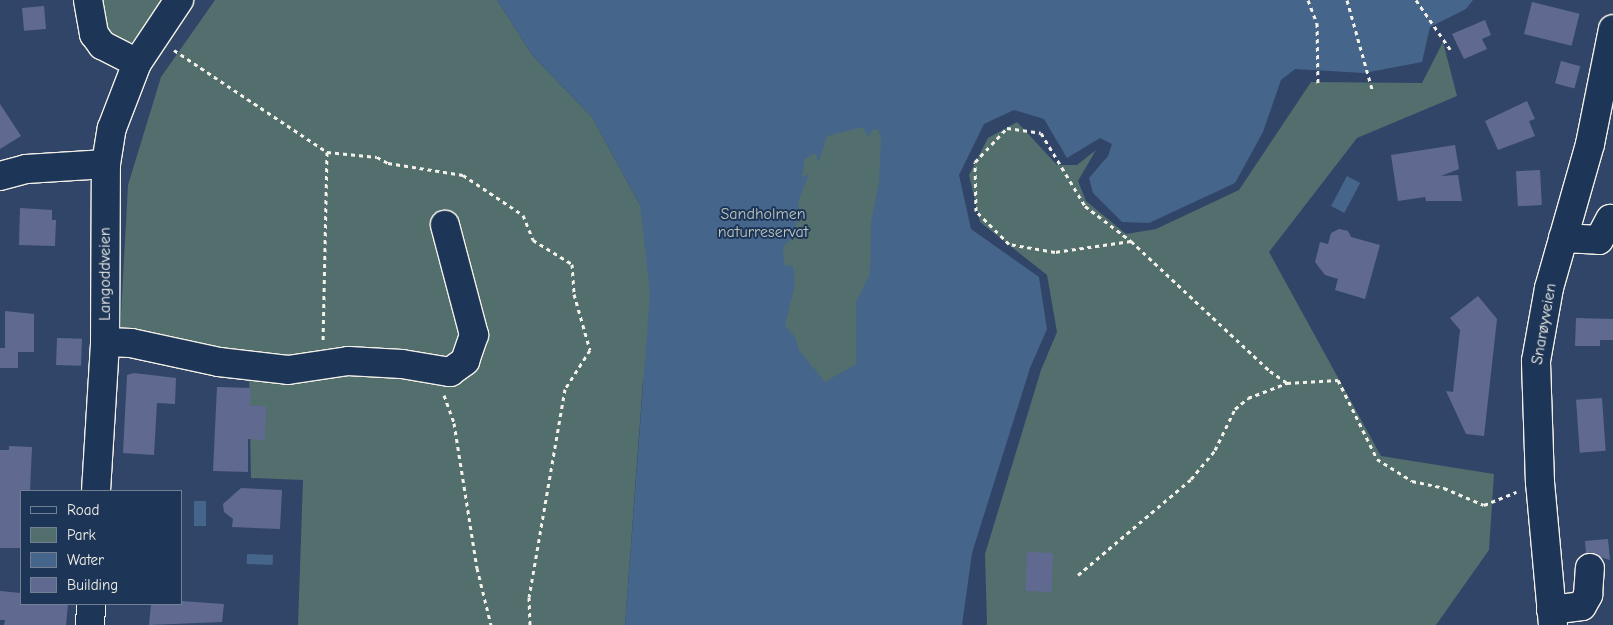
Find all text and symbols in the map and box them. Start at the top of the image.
park label: Sandholmen naturreservat [718,204,808,242]
street label: Langoddveien [95,227,115,321]
street label: Snarøyveien [1527,282,1561,366]
legend [20,490,182,605]
text: Road [67,501,99,519]
text: Park [67,526,96,544]
text: Water [67,551,104,569]
text: Building [67,576,118,594]

